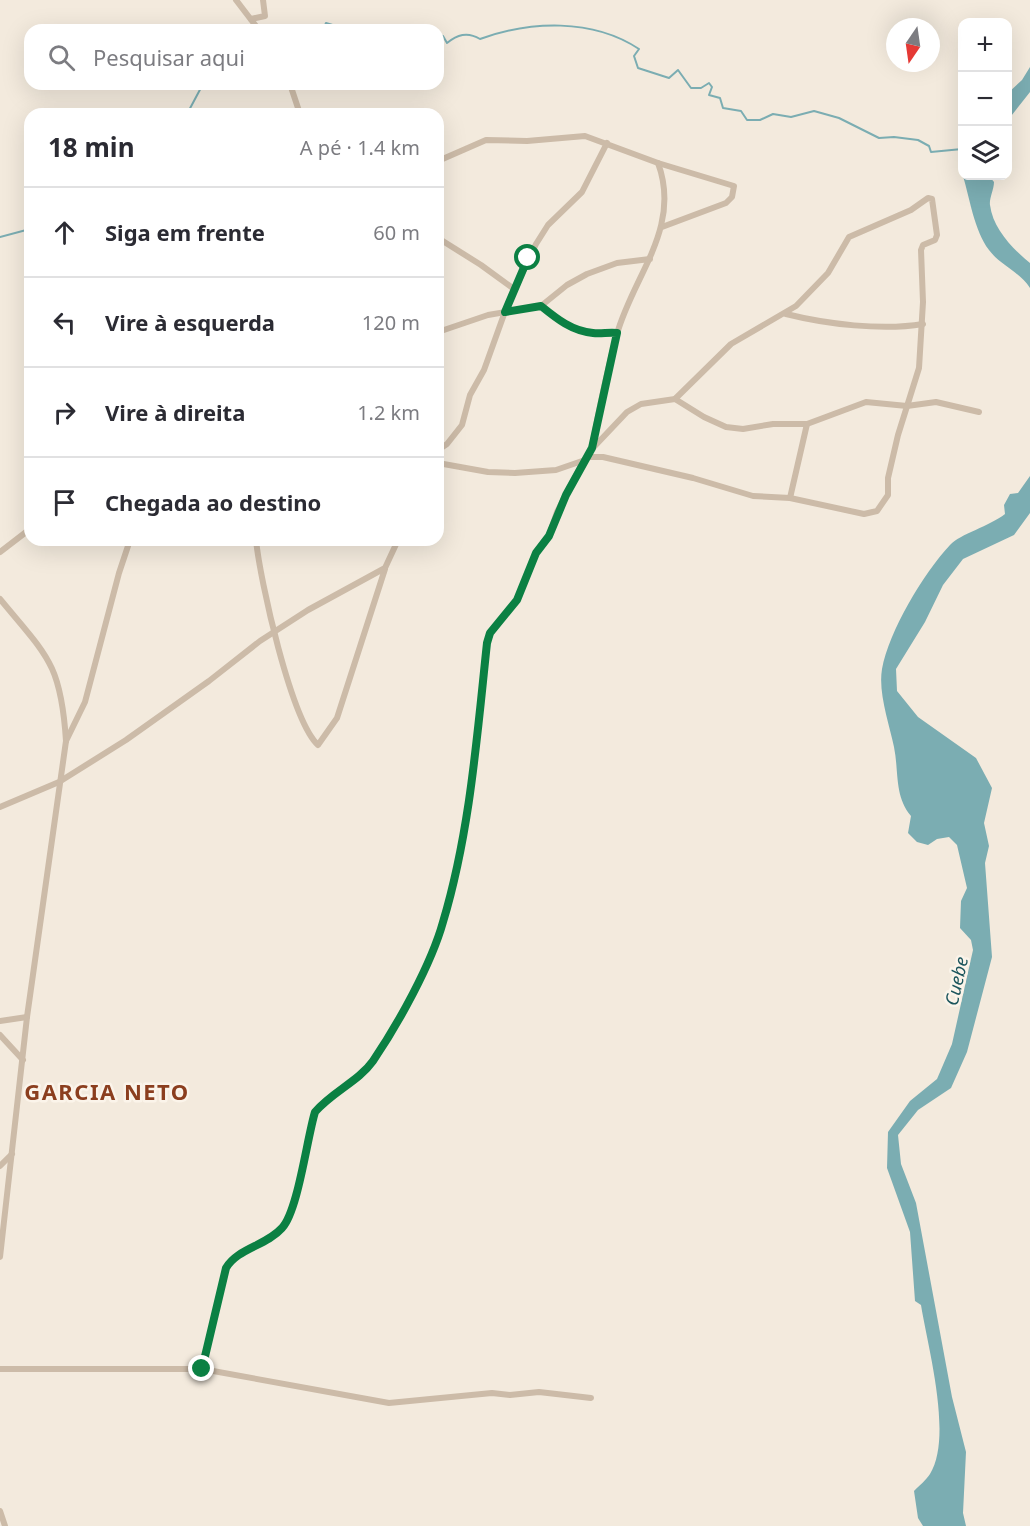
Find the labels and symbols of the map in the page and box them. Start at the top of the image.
north arrow [886,18,940,72]
route start [514,244,540,270]
water label: Cuebe [939,954,973,1008]
district label: GARCIA NETO [24,1076,190,1106]
route end [188,1355,214,1381]

